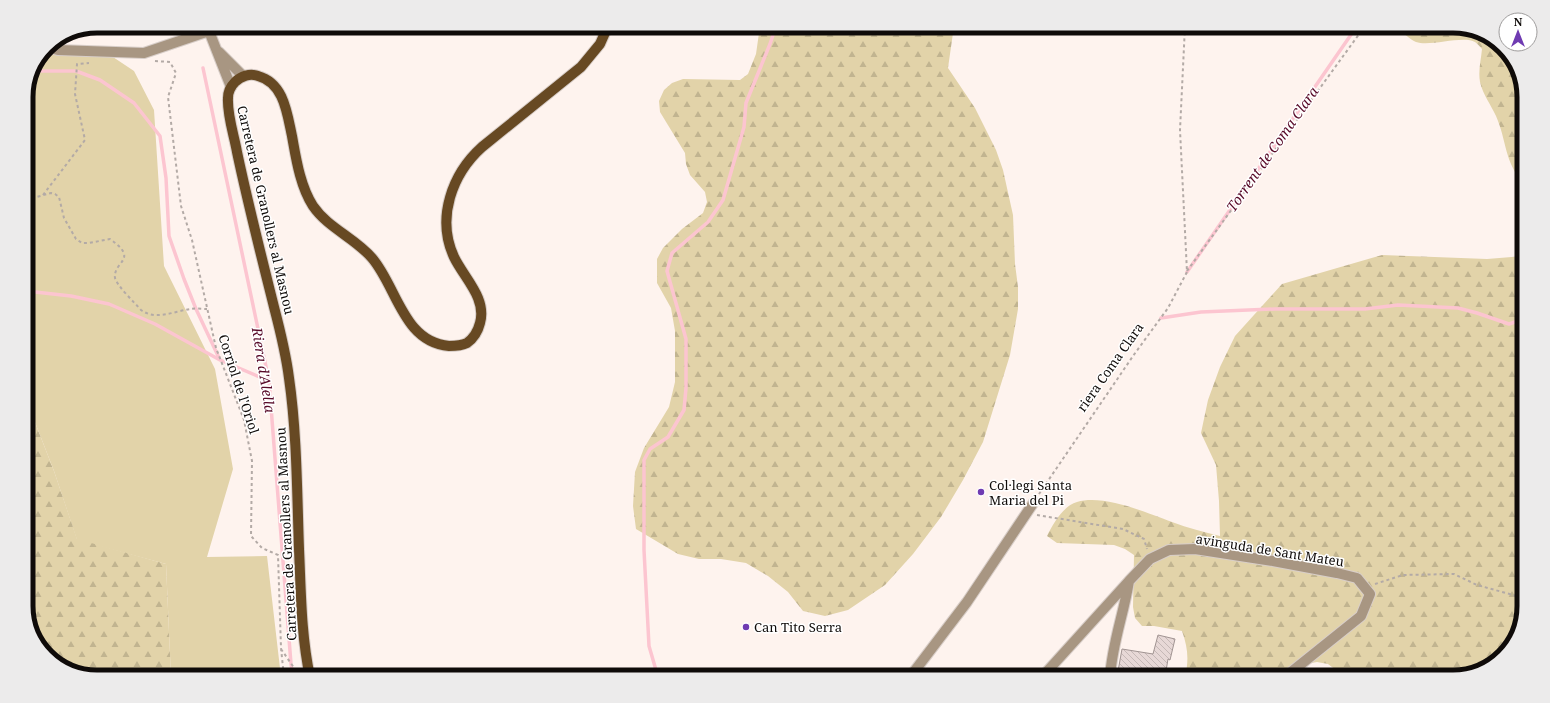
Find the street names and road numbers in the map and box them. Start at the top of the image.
street label: Carretera de Granollers al Masnou [233,104,299,316]
street label: riera Coma Clara [1073,319,1147,415]
street label: Corriol de l'Oriol [214,332,264,436]
street label: Carretera de Granollers al Masnou [271,427,301,641]
street label: avinguda de Sant Mateu [1195,529,1345,571]

